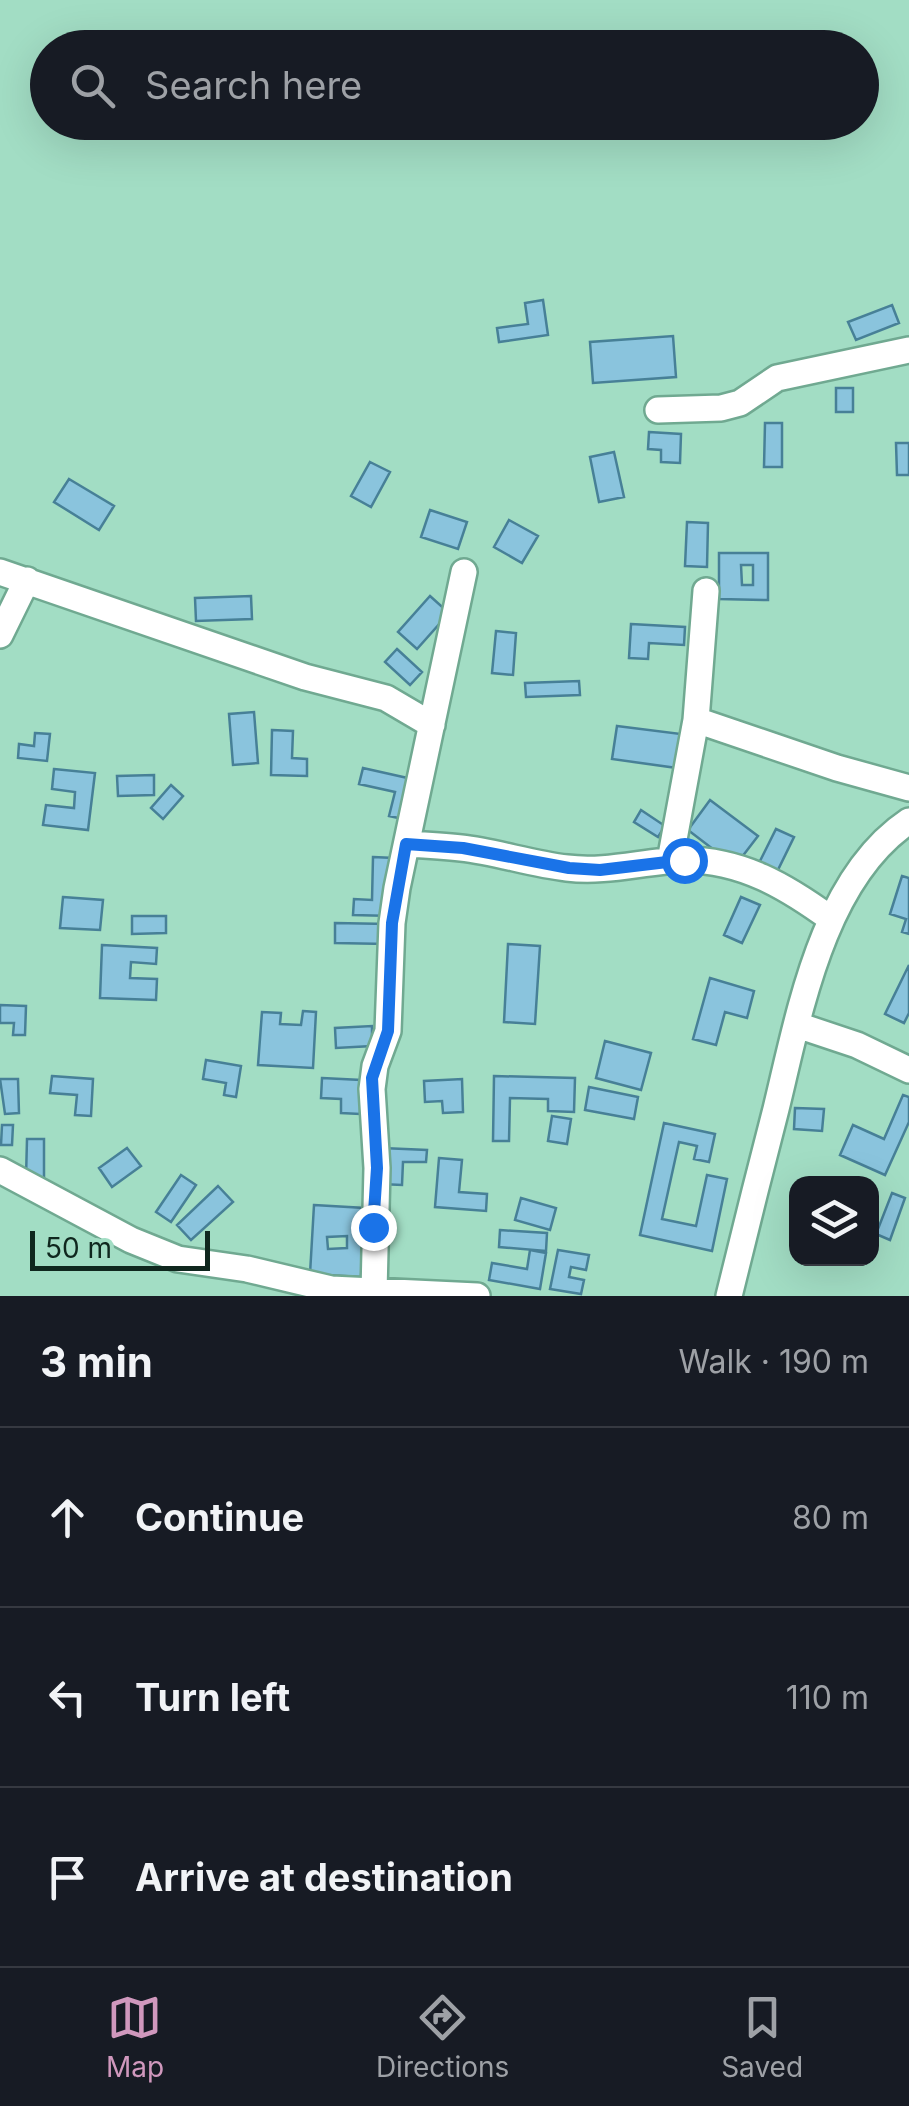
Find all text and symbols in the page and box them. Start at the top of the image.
search box [30,30,879,140]
icon: search [65,58,120,113]
text: Search here [145,62,362,108]
route start [662,838,708,884]
map controls [789,1176,879,1266]
button: layers [789,1176,879,1266]
route end [351,1205,397,1251]
scale bar [30,1226,210,1270]
text: 50 m [45,1231,112,1265]
text: 3 min [40,1336,153,1387]
text: Walk · 190 m [679,1342,869,1381]
icon: ahead [40,1490,95,1545]
text: Continue [135,1494,304,1540]
text: 80 m [792,1498,869,1537]
icon: left [40,1670,95,1725]
text: Turn left [135,1674,290,1720]
text: 110 m [786,1678,869,1717]
icon: arrive [40,1850,95,1905]
text: Arrive at destination [135,1854,513,1900]
tab: Map [106,1990,164,2084]
tab: Directions [376,1990,509,2084]
tab: Saved [721,1990,803,2084]

